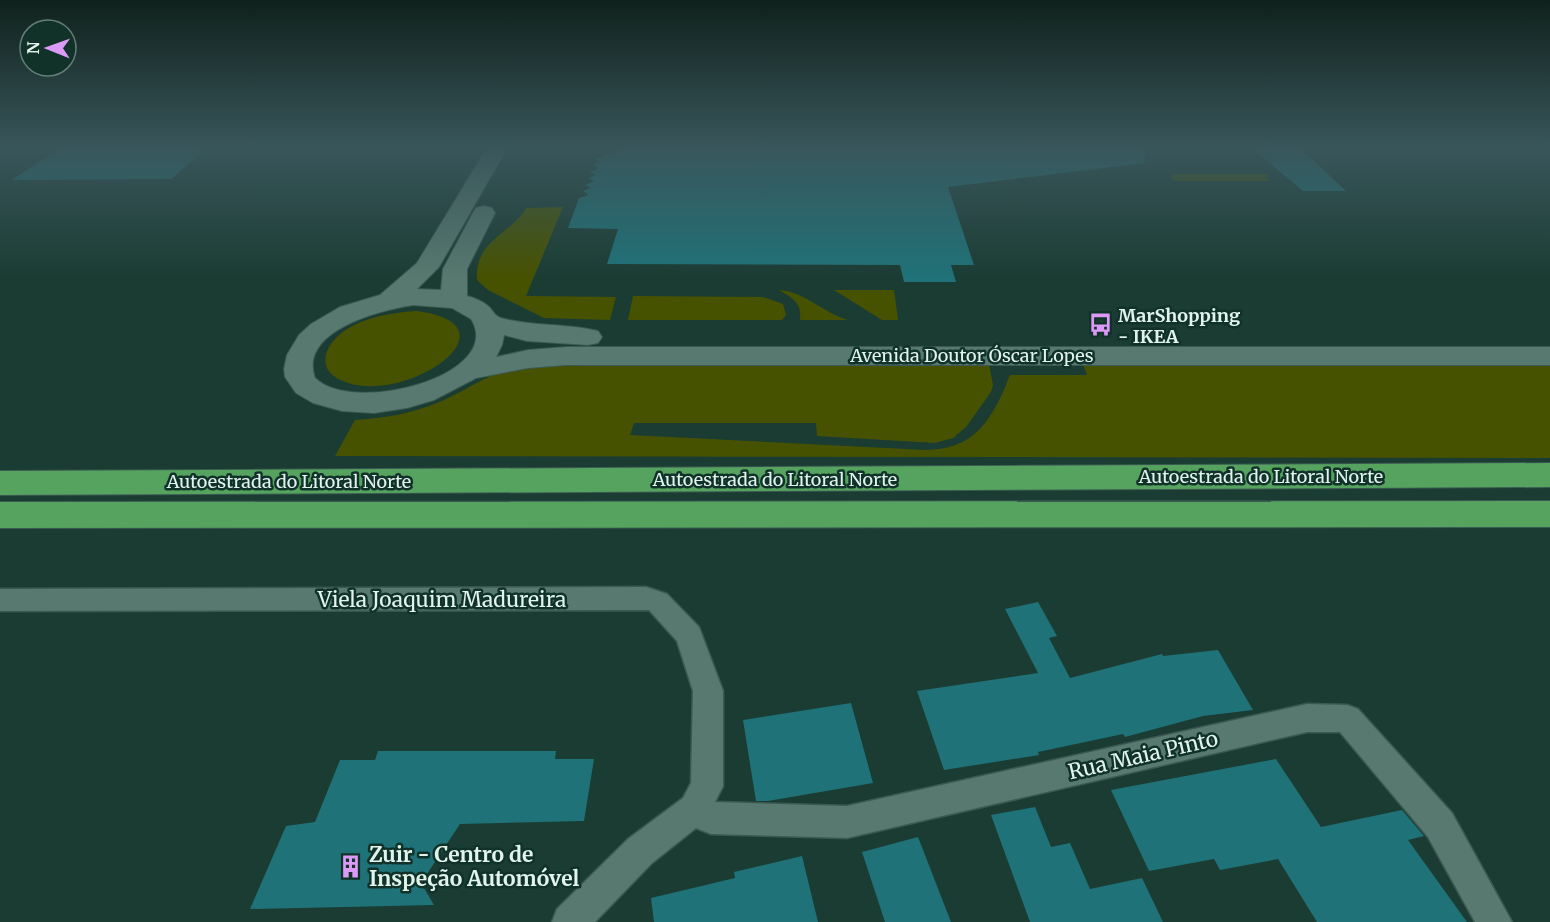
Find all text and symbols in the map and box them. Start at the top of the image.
north arrow [18,18,78,78]
text: N [23,41,43,54]
place label: MarShopping - IKEA [1118,304,1240,348]
bus stop icon: MarShopping - IKEA [1087,312,1113,338]
street label: Avenida Doutor Óscar Lopes [849,344,1094,367]
street label: Autoestrada do Litoral Norte [1138,465,1383,488]
street label: Autoestrada do Litoral Norte [652,468,897,491]
street label: Autoestrada do Litoral Norte [166,470,411,493]
street label: Viela Joaquim Madureira [317,586,566,613]
street label: Rua Maia Pinto [1066,725,1220,785]
place label: Zuir - Centro de Inspeção Automóvel [369,841,579,892]
building icon: Zuir - Centro de Inspeção Automóvel [338,853,364,879]

